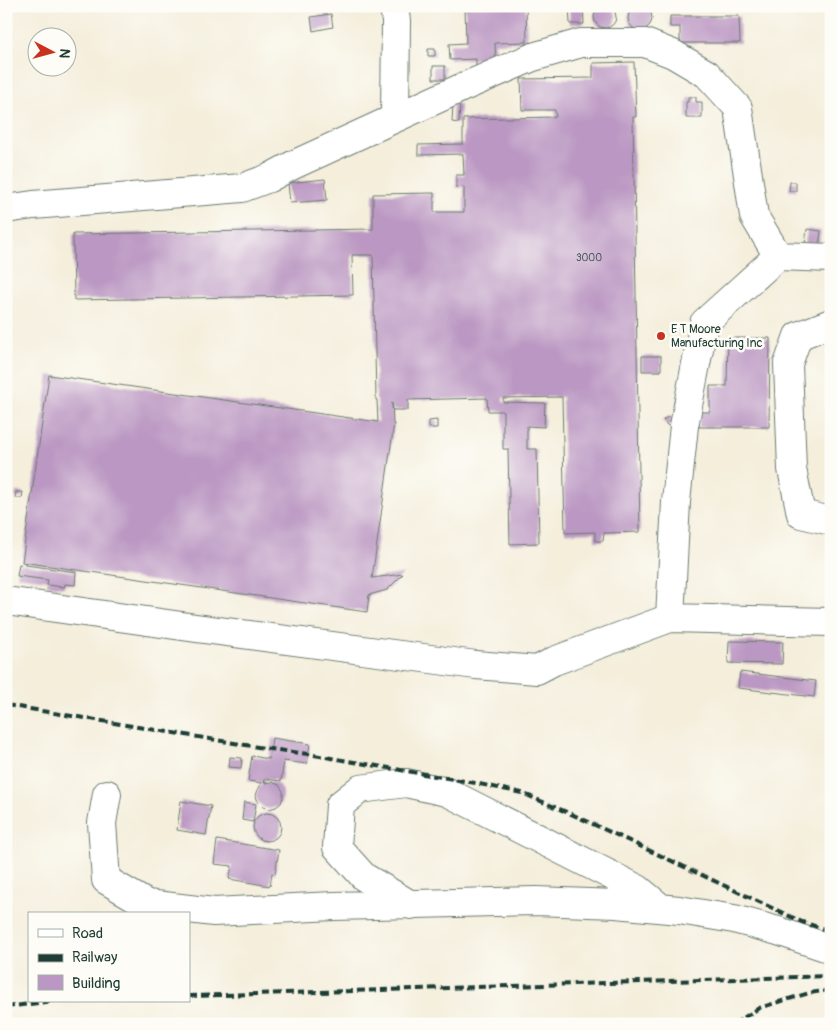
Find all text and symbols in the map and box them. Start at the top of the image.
north arrow [28,28,78,78]
text: N [55,48,73,59]
house number: 3000 [576,252,602,264]
place label: E T Moore Manufacturing Inc [671,322,763,351]
marker: E T Moore Manufacturing Inc [655,330,667,342]
legend [28,912,190,1002]
text: Road [72,924,103,943]
text: Railway [72,948,118,967]
text: Building [72,974,120,993]

